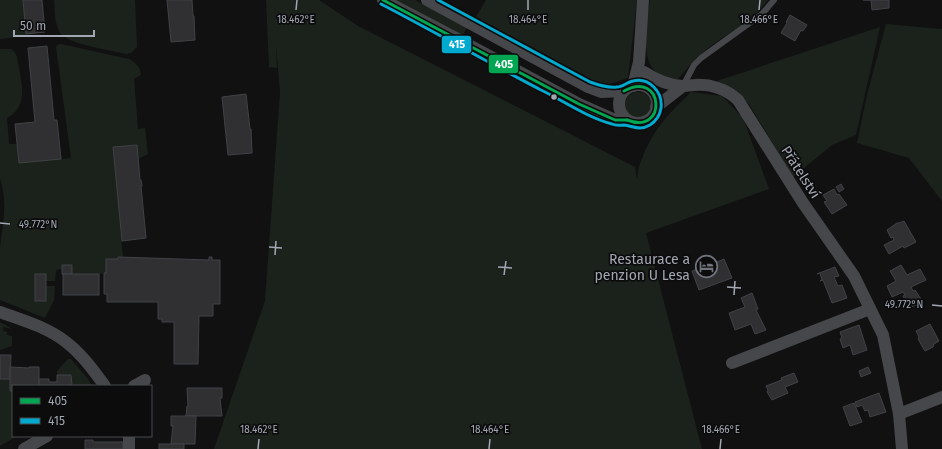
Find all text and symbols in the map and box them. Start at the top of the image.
scale bar [14,12,94,38]
text: 18.462°E [277,14,315,26]
text: 18.464°E [509,14,547,26]
text: 18.466°E [740,14,778,26]
text: 50 m [20,19,46,33]
line badge: 415 [441,35,472,54]
text: 415 [449,38,465,51]
line badge: 405 [488,54,519,74]
text: 405 [495,58,513,71]
unlabelled marker [549,92,559,102]
street label: Přátelství [777,143,824,202]
text: 49.772°N [19,219,57,231]
place label: Restaurace a penzion U Lesa [594,251,690,284]
hotel icon: Restaurace a penzion U Lesa [693,254,719,280]
text: 49.772°N [885,299,923,311]
legend [12,385,152,437]
text: 405 [48,394,67,408]
text: 415 [48,414,65,428]
text: 18.462°E [240,424,278,436]
text: 18.464°E [471,424,509,436]
text: 18.466°E [702,424,740,436]

